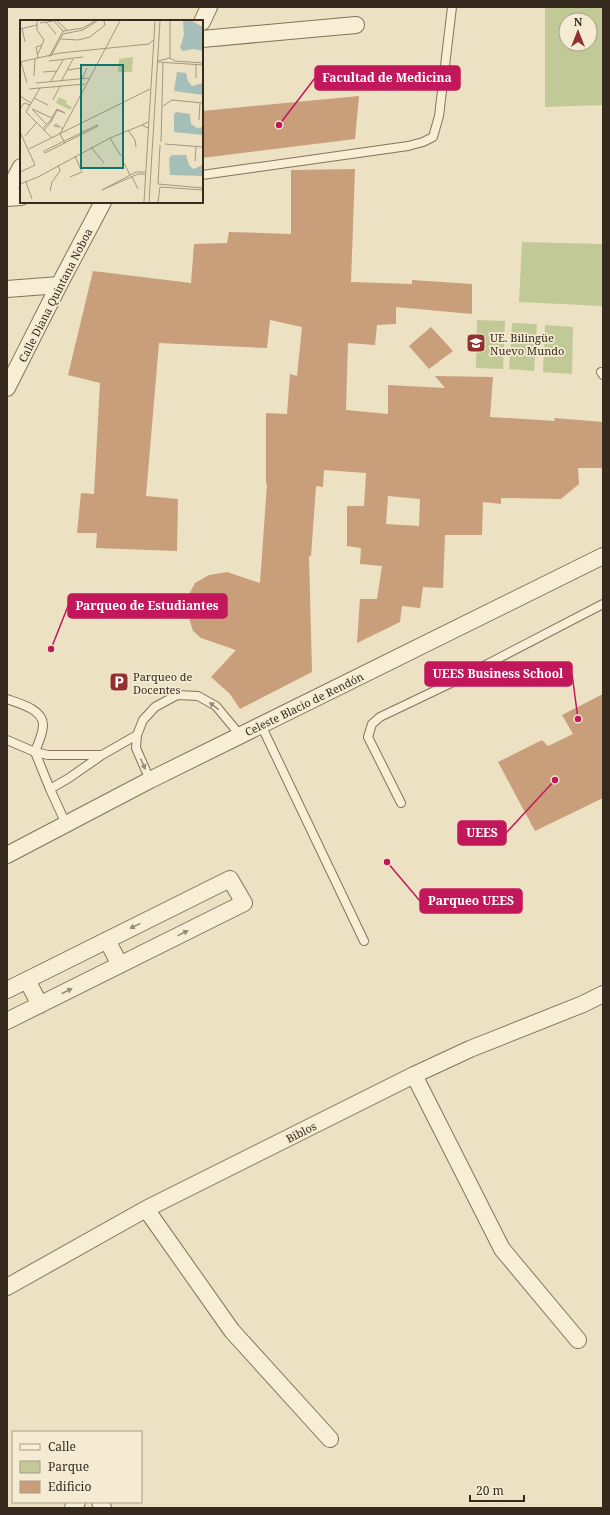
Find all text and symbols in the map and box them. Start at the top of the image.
north arrow [558,12,598,52]
text: N [574,14,583,29]
inset map [20,20,203,203]
callout: Facultad de Medicina [315,66,460,90]
text: Facultad de Medicina [322,69,452,86]
street label: Calle Diana Quintana Noboa [15,225,95,365]
place label: UE. Bilingüe Nuevo Mundo [490,330,564,358]
school or university icon: UE. Bilingüe Nuevo Mundo [465,332,487,354]
callout: Parqueo de Estudiantes [68,594,227,618]
text: Parqueo de Estudiantes [75,597,219,614]
callout: UEES Business School [425,662,572,686]
text: UEES Business School [433,665,564,682]
place label: Parqueo de Docentes [133,669,193,697]
street label: Celeste Blacio de Rendón [242,669,366,739]
parking icon: Parqueo de Docentes [108,671,130,693]
one-way arrow [209,702,220,710]
one-way arrow [140,758,147,770]
callout: UEES [458,821,506,845]
text: UEES [466,824,498,841]
callout: Parqueo UEES [420,889,522,913]
text: Parqueo UEES [428,892,514,909]
one-way arrow [130,923,141,929]
one-way arrow [178,930,189,936]
one-way arrow [61,988,73,994]
street label: Biblos [283,1118,319,1146]
legend [12,1431,142,1503]
text: Calle [48,1438,76,1455]
text: Parque [48,1458,89,1475]
scale bar [470,1477,524,1503]
text: Edificio [48,1478,91,1495]
text: 20 m [476,1482,504,1499]

